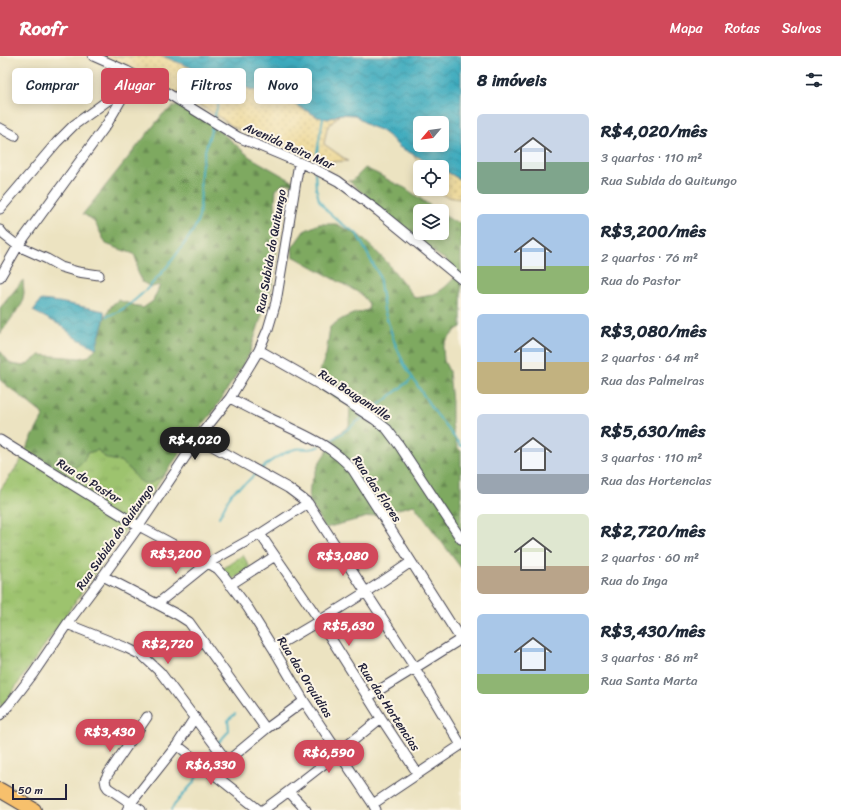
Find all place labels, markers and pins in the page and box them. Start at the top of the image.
pin: R$4,020 [158,427,232,461]
pin: R$3,200 [139,541,213,575]
pin: R$3,080 [306,543,380,577]
pin: R$5,630 [312,613,386,647]
pin: R$2,720 [131,631,205,665]
pin: R$3,430 [73,719,147,753]
pin: R$6,590 [292,740,366,774]
pin: R$6,330 [174,752,248,786]

